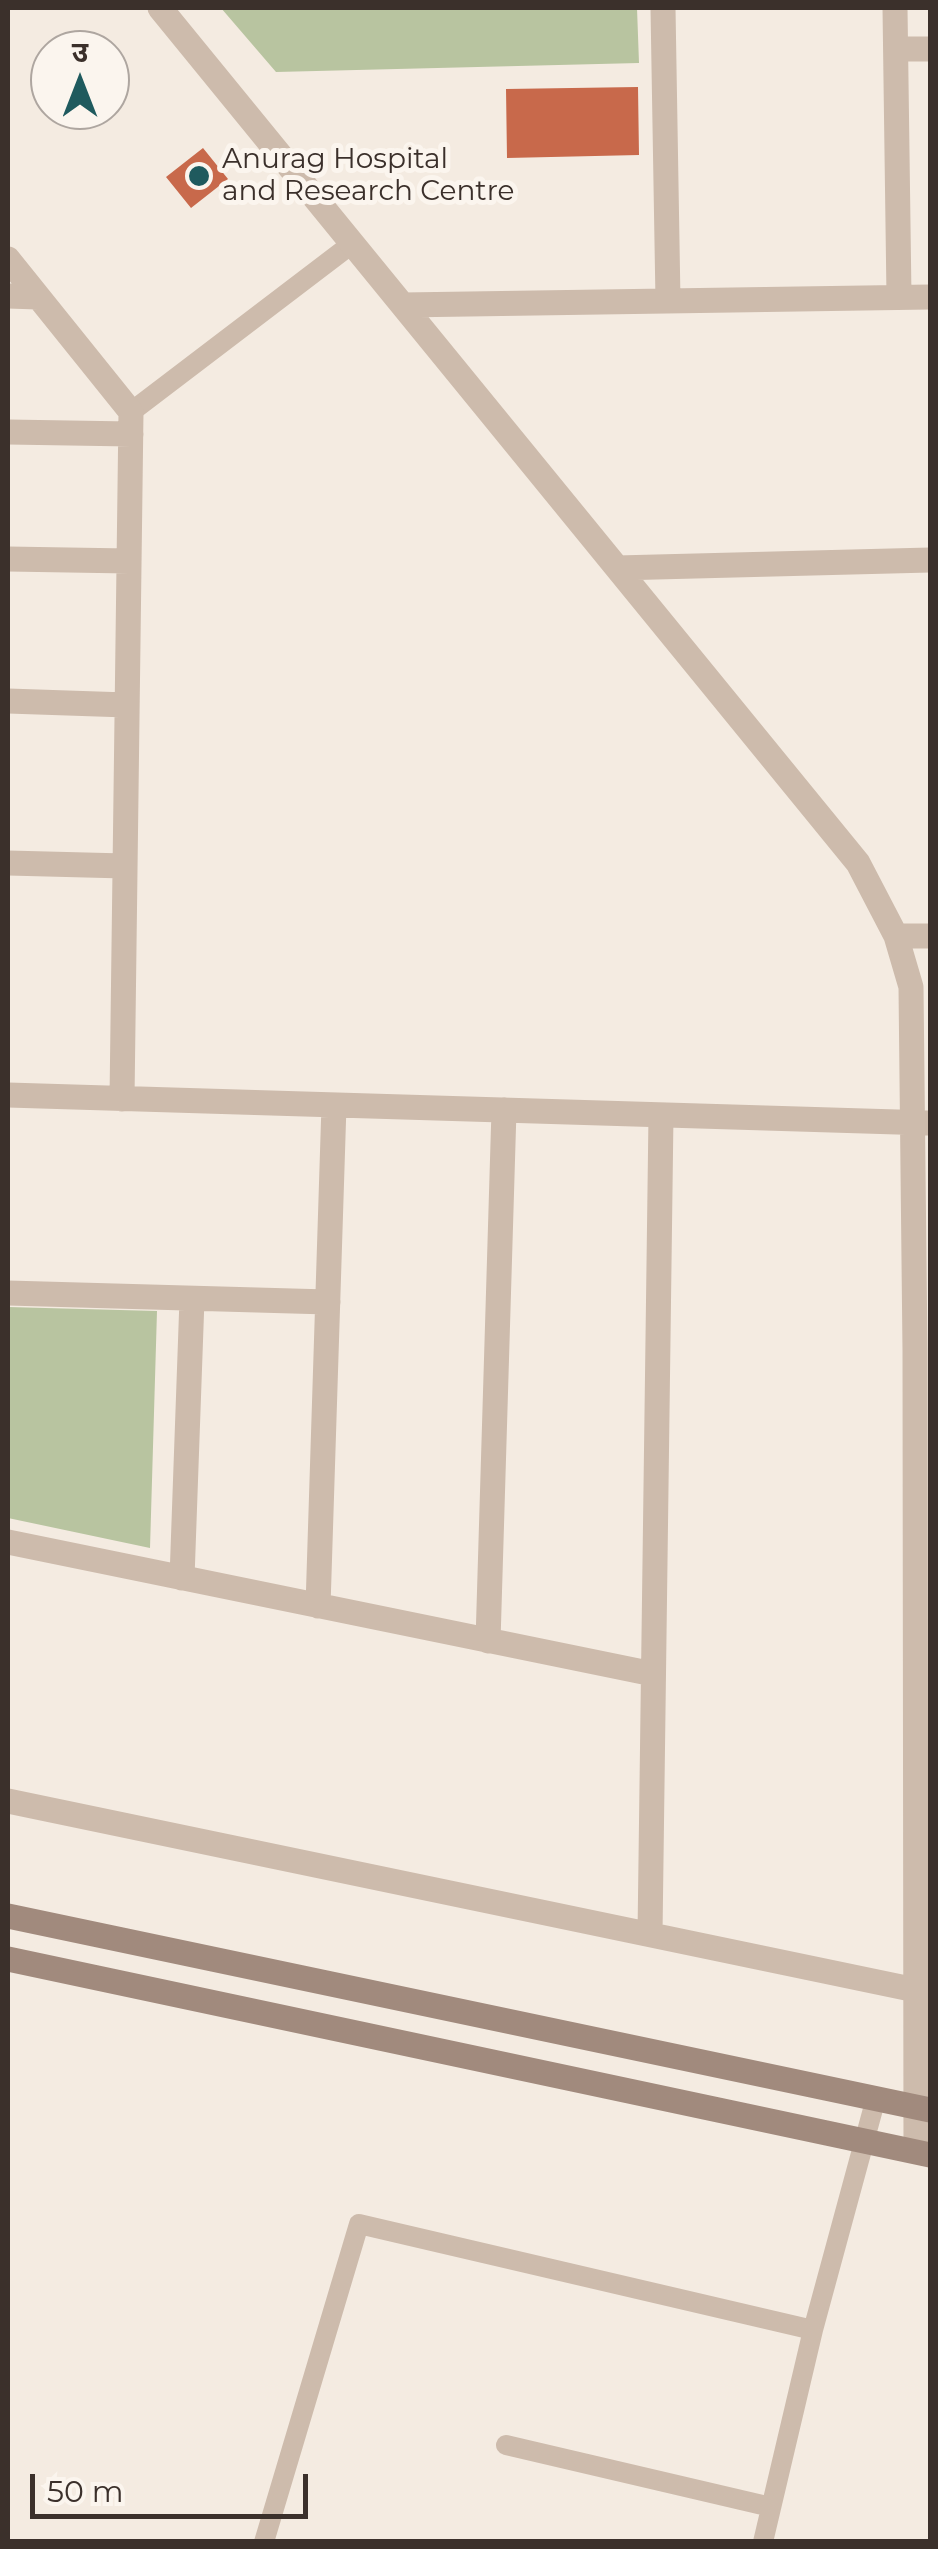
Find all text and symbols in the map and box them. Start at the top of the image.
north arrow [30,30,130,130]
text: उ [72,35,88,69]
place label: Anurag Hospital and Research Centre [222,143,514,209]
marker: Anurag Hospital and Research Centre [186,163,212,189]
scale bar [35,2454,312,2516]
text: 50 m [47,2473,124,2510]

